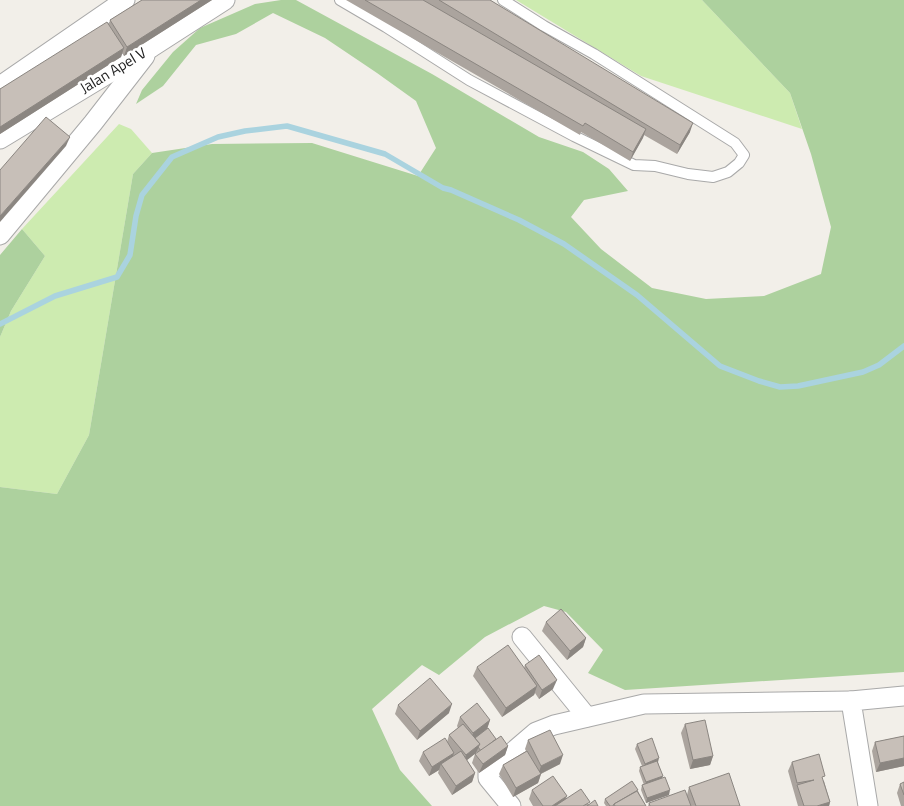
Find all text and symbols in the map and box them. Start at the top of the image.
street label: Jalan Apel V [75,41,151,99]

